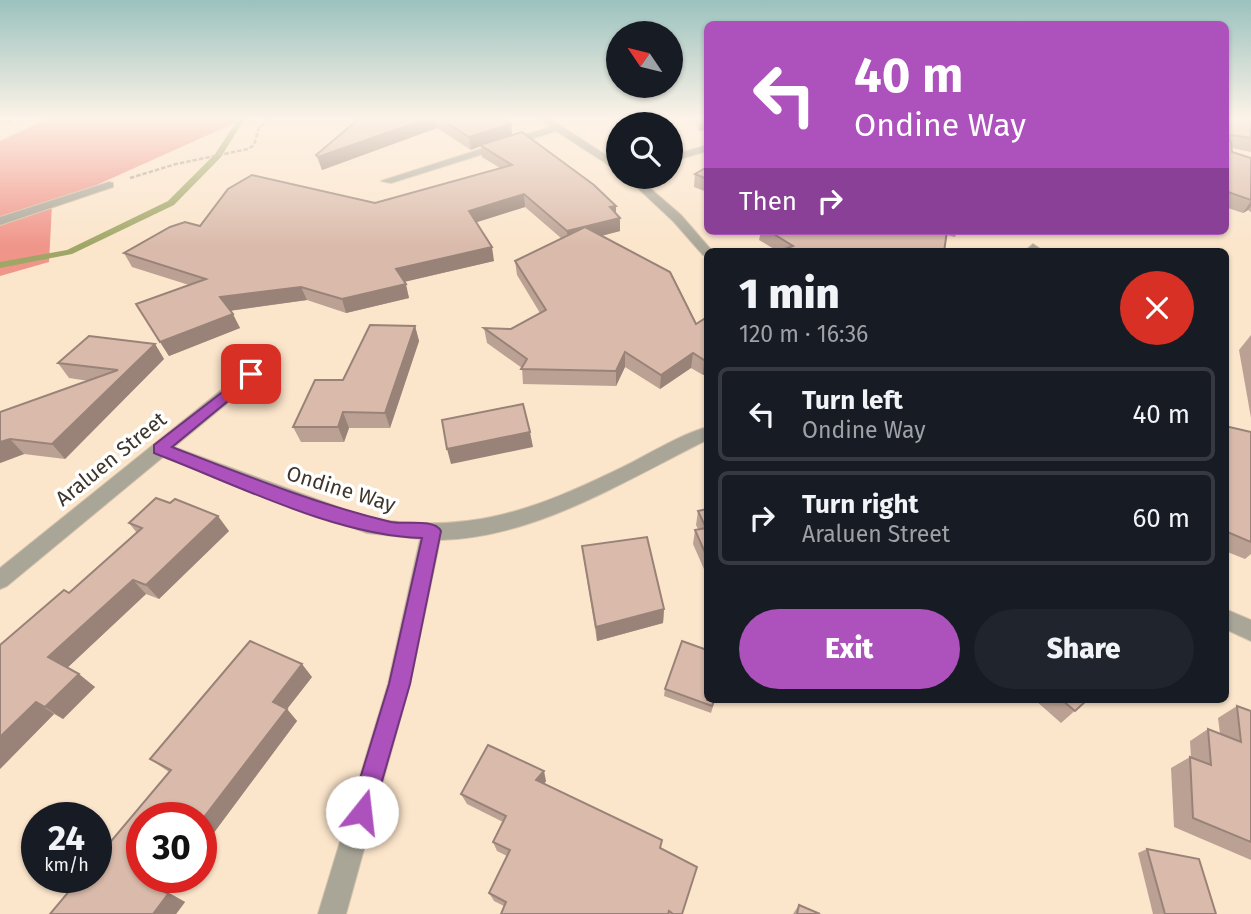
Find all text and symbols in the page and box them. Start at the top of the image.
north arrow [606,21,682,98]
map controls [606,21,683,189]
text: 40 m [854,46,963,105]
icon: left [739,49,830,140]
text: Ondine Way [854,106,1026,144]
button: search [606,112,683,189]
icon: right [811,182,849,220]
text: Then [739,186,797,217]
text: 1 min [739,269,840,319]
button: close [1120,271,1194,345]
text: 120 m · 16:36 [739,320,868,348]
pin [221,344,281,404]
icon: arrive [232,355,270,393]
text: Turn left [802,385,903,416]
icon: left [743,395,781,433]
text: 40 m [1132,399,1190,430]
street label: Araluen Street [50,406,172,512]
text: Ondine Way [802,416,926,444]
street label: Ondine Way [283,460,399,518]
text: Turn right [802,489,919,520]
icon: right [743,499,781,537]
text: 60 m [1132,503,1190,534]
text: Araluen Street [802,520,950,548]
button: Exit [739,609,960,689]
button: Share [974,609,1194,689]
position arrow [325,775,399,849]
speed limit sign: 30 [126,802,217,893]
text: 24 [48,817,85,859]
text: km/h [44,854,89,876]

